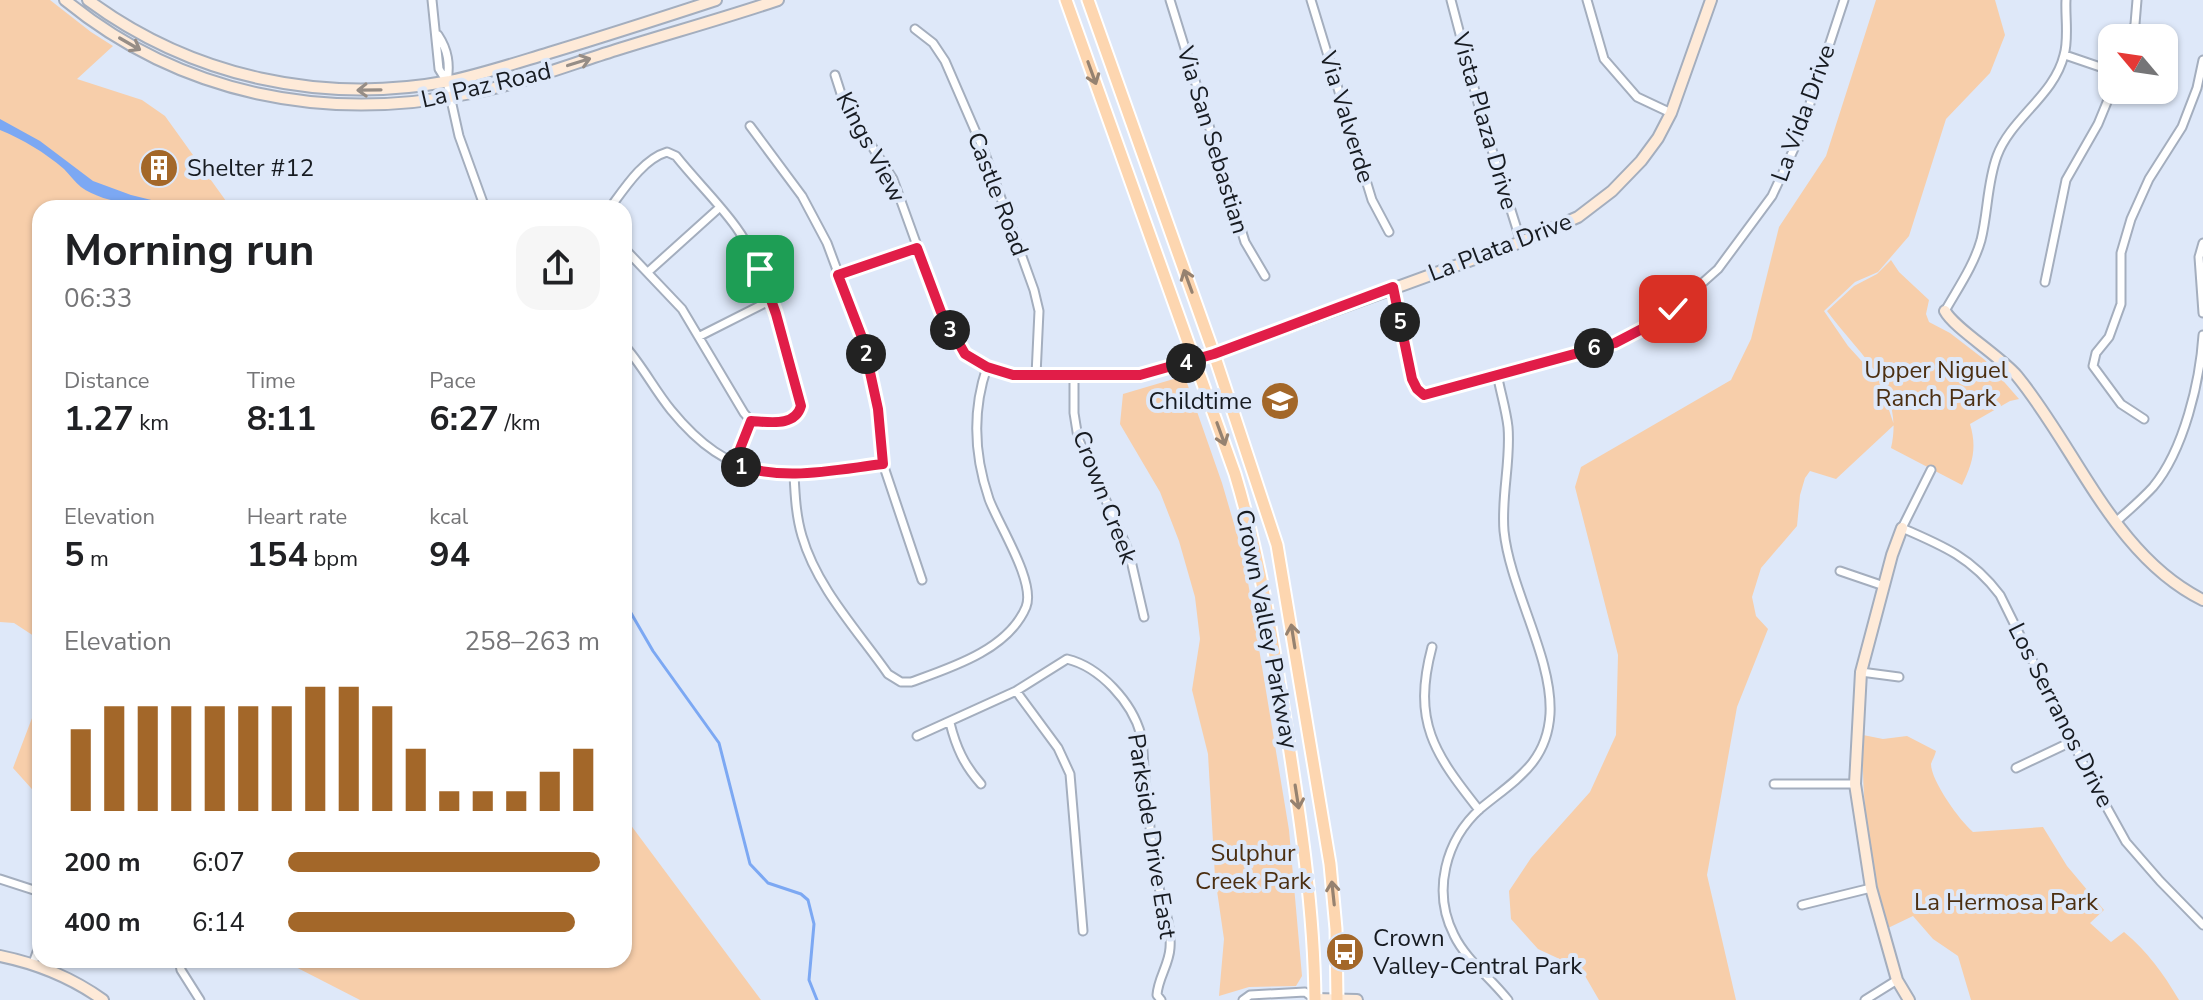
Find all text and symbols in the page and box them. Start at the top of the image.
north arrow [2098,24,2178,104]
map controls [2098,24,2178,104]
street label: Vista Plaza Drive [1444,28,1526,213]
one-way arrow [118,36,141,52]
street label: La Vida Drive [1763,40,1843,186]
street label: Via San Sebastian [1169,41,1257,238]
street label: Via Valverde [1312,46,1382,187]
one-way arrow [567,53,592,68]
street label: La Paz Road [418,55,554,115]
one-way arrow [1086,61,1100,85]
one-way arrow [356,82,383,98]
street label: Kings View [828,86,914,208]
street label: Castle Road [960,128,1036,260]
building icon: Shelter #12 [138,147,180,189]
place label: Shelter #12 [187,152,314,184]
street label: La Plata Drive [1424,205,1576,289]
text: Morning run [64,221,314,281]
button: share [516,226,600,310]
pin [726,235,794,303]
icon: arrive [738,247,782,291]
one-way arrow [1180,269,1194,293]
pin [1639,275,1707,343]
text: 06:33 [64,281,132,316]
icon: check [1651,287,1695,331]
pin: 5 [1380,302,1420,342]
text: 5 [1393,307,1407,337]
pin: 3 [930,310,970,350]
text: 3 [943,315,957,345]
pin: 6 [1574,328,1614,368]
text: 6 [1587,333,1601,363]
pin: 2 [846,334,886,374]
text: 2 [859,339,873,369]
pin: 4 [1166,343,1206,383]
text: 4 [1179,348,1193,378]
park label: Upper Niguel Ranch Park [1864,354,2008,414]
text: Distance [64,366,149,396]
text: Time [247,366,296,396]
text: Pace [429,366,476,396]
school or university icon: Childtime [1259,380,1301,422]
place label: Childtime [1148,385,1252,417]
text: 1.27 [64,396,134,442]
text: 8:11 [247,396,316,442]
text: 6:27 [429,396,499,442]
text: km [134,408,169,438]
text: /km [499,408,541,438]
one-way arrow [1215,421,1229,446]
street label: Crown Creek [1065,426,1145,569]
pin: 1 [721,447,761,487]
text: 1 [734,452,748,482]
text: Elevation [64,502,155,532]
text: Heart rate [247,502,347,532]
text: kcal [429,502,468,532]
street label: Crown Valley Parkway [1228,507,1306,752]
text: 5 [64,532,84,578]
text: 154 [247,532,308,578]
text: 94 [429,532,470,578]
text: m [84,544,109,574]
text: bpm [308,544,358,574]
street label: Los Serranos Drive [2001,617,2121,813]
text: Elevation [64,624,172,659]
text: 258–263 m [464,624,600,659]
one-way arrow [1285,624,1300,649]
street label: Parkside Drive East [1120,731,1184,941]
one-way arrow [1290,784,1305,809]
park label: Sulphur Creek Park [1195,837,1312,897]
text: 200 m [64,845,141,880]
text: 6:07 [192,845,245,880]
one-way arrow [1325,880,1340,907]
park label: La Hermosa Park [1914,886,2099,918]
text: 400 m [64,905,141,940]
text: 6:14 [192,905,245,940]
place label: Crown Valley-Central Park [1372,922,1583,982]
bus stop icon: Crown Valley-Central Park [1324,931,1366,973]

